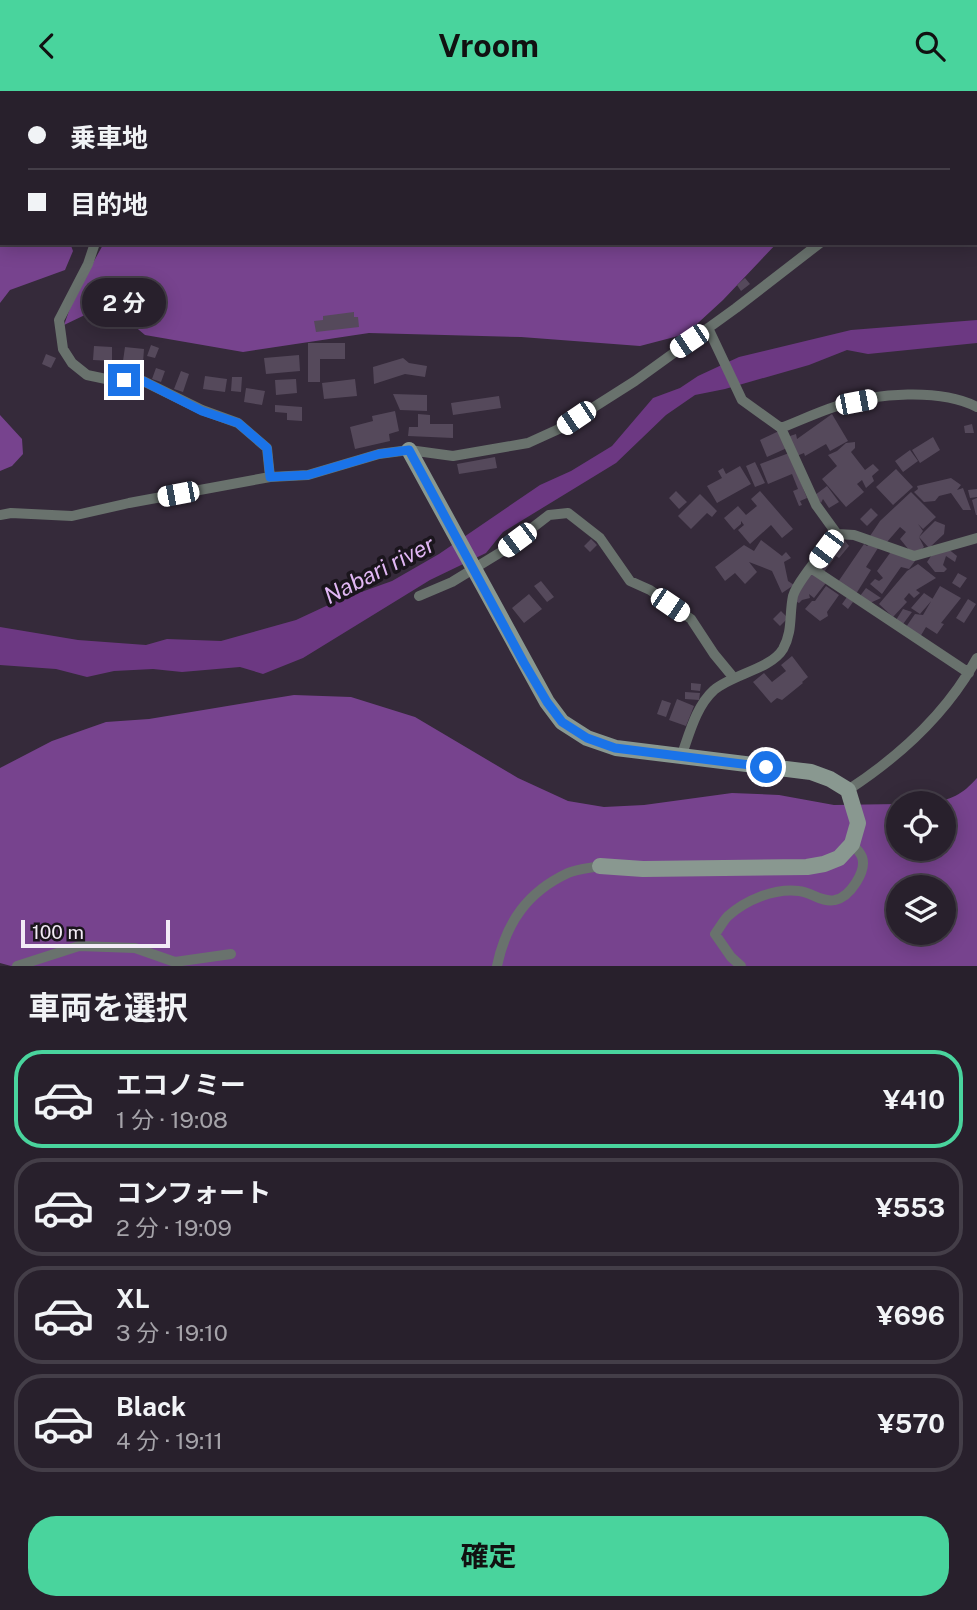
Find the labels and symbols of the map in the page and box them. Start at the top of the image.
callout: 2 分 [82,279,166,327]
car [666,321,713,361]
route end [108,364,140,396]
car [834,388,879,416]
car [553,398,600,438]
car [156,480,201,508]
car [494,519,541,561]
car [805,526,848,572]
water label: Nabari river [319,530,439,609]
car [647,585,694,625]
route start [750,751,782,783]
scale bar [21,917,170,949]

